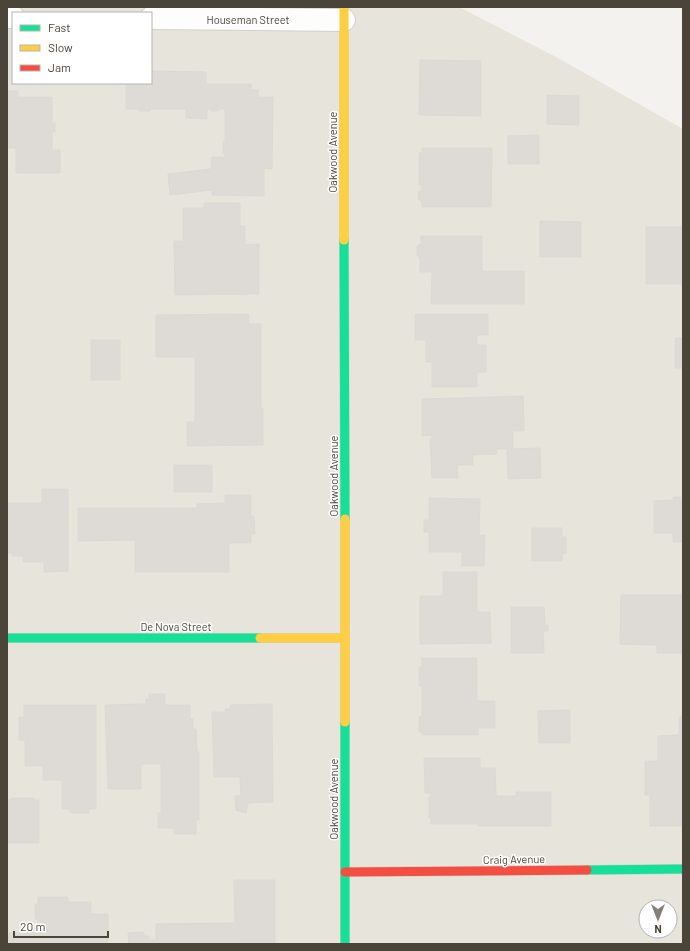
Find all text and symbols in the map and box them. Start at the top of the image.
legend [12,12,152,84]
street label: Houseman Street [206,13,290,26]
text: Fast [48,20,71,34]
text: Slow [48,40,73,54]
text: Jam [48,60,71,74]
street label: Oakwood Avenue [326,111,339,192]
street label: Oakwood Avenue [327,435,340,516]
street label: De Nova Street [140,620,212,633]
street label: Oakwood Avenue [327,758,340,839]
street label: Craig Avenue [483,852,545,866]
north arrow [638,899,678,939]
scale bar [14,913,108,939]
text: 20 m [20,919,46,933]
text: N [654,923,662,936]

